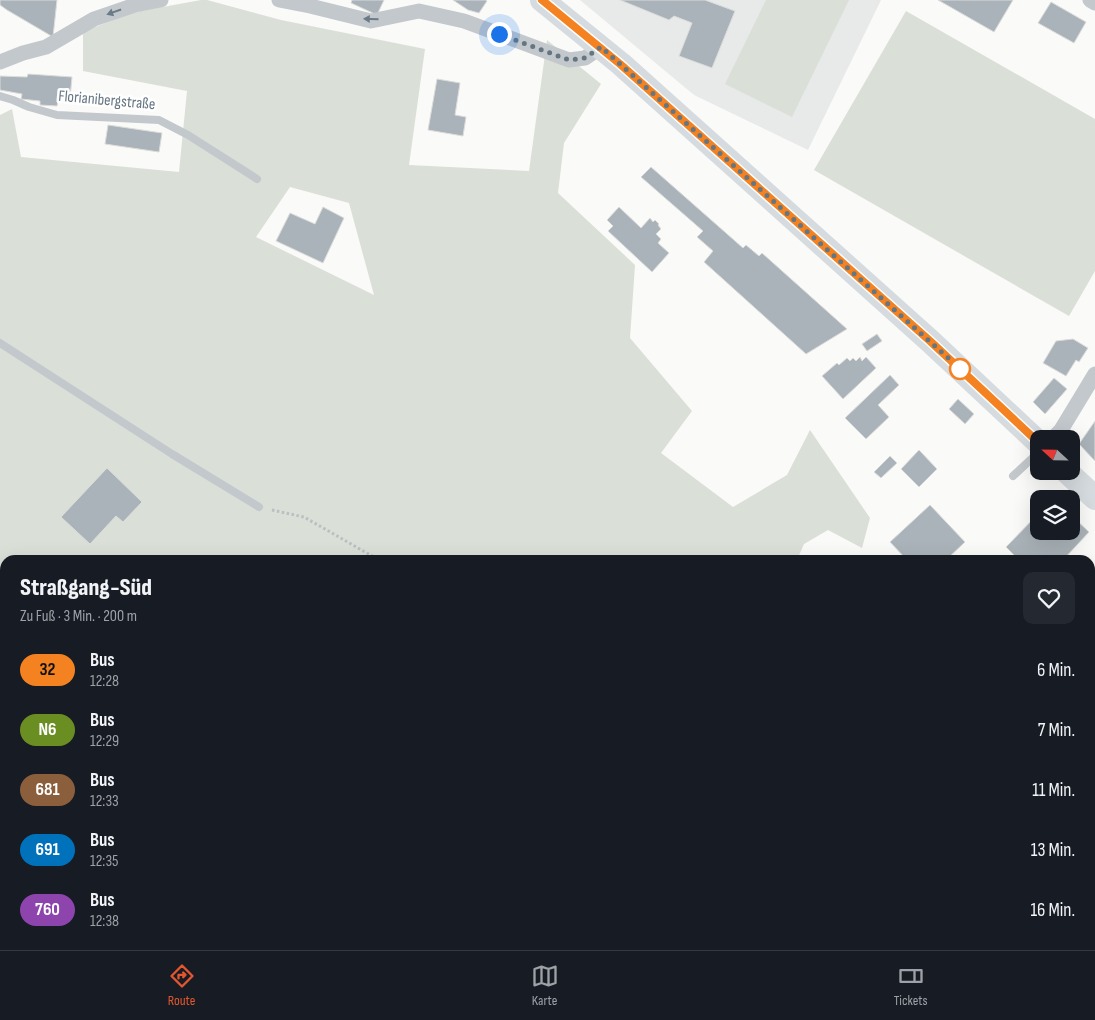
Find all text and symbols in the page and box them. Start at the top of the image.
one-way arrow [106,9,121,17]
one-way arrow [363,15,379,23]
your location [487,22,512,47]
street label: Florianibergstraße [58,87,156,114]
unlabelled marker [949,358,971,380]
north arrow [1030,430,1080,480]
map controls [1030,430,1080,540]
button: layers [1030,490,1080,540]
button: heart [1023,572,1075,624]
text: Straßgang-Süd [20,573,152,602]
text: Zu Fuß · 3 Min. · 200 m [20,607,137,626]
text: Bus [90,649,115,672]
text: 32 [40,659,55,680]
text: 6 Min. [1037,659,1075,682]
text: 12:28 [90,672,119,691]
text: Bus [90,709,115,732]
text: N6 [38,719,57,740]
text: 7 Min. [1038,719,1075,742]
text: 12:29 [90,732,119,751]
text: Bus [90,769,115,792]
text: 681 [35,779,60,800]
text: 11 Min. [1032,779,1075,802]
text: 12:33 [90,792,119,811]
text: Bus [90,829,115,852]
text: 691 [35,839,60,860]
text: 13 Min. [1031,839,1075,862]
text: 12:35 [90,852,119,871]
text: Bus [90,889,115,912]
text: 760 [35,899,60,920]
text: 16 Min. [1030,899,1075,922]
text: 12:38 [90,912,119,931]
tab: Route [168,962,196,1009]
tab: Karte [531,962,559,1009]
tab: Tickets [894,962,927,1009]

